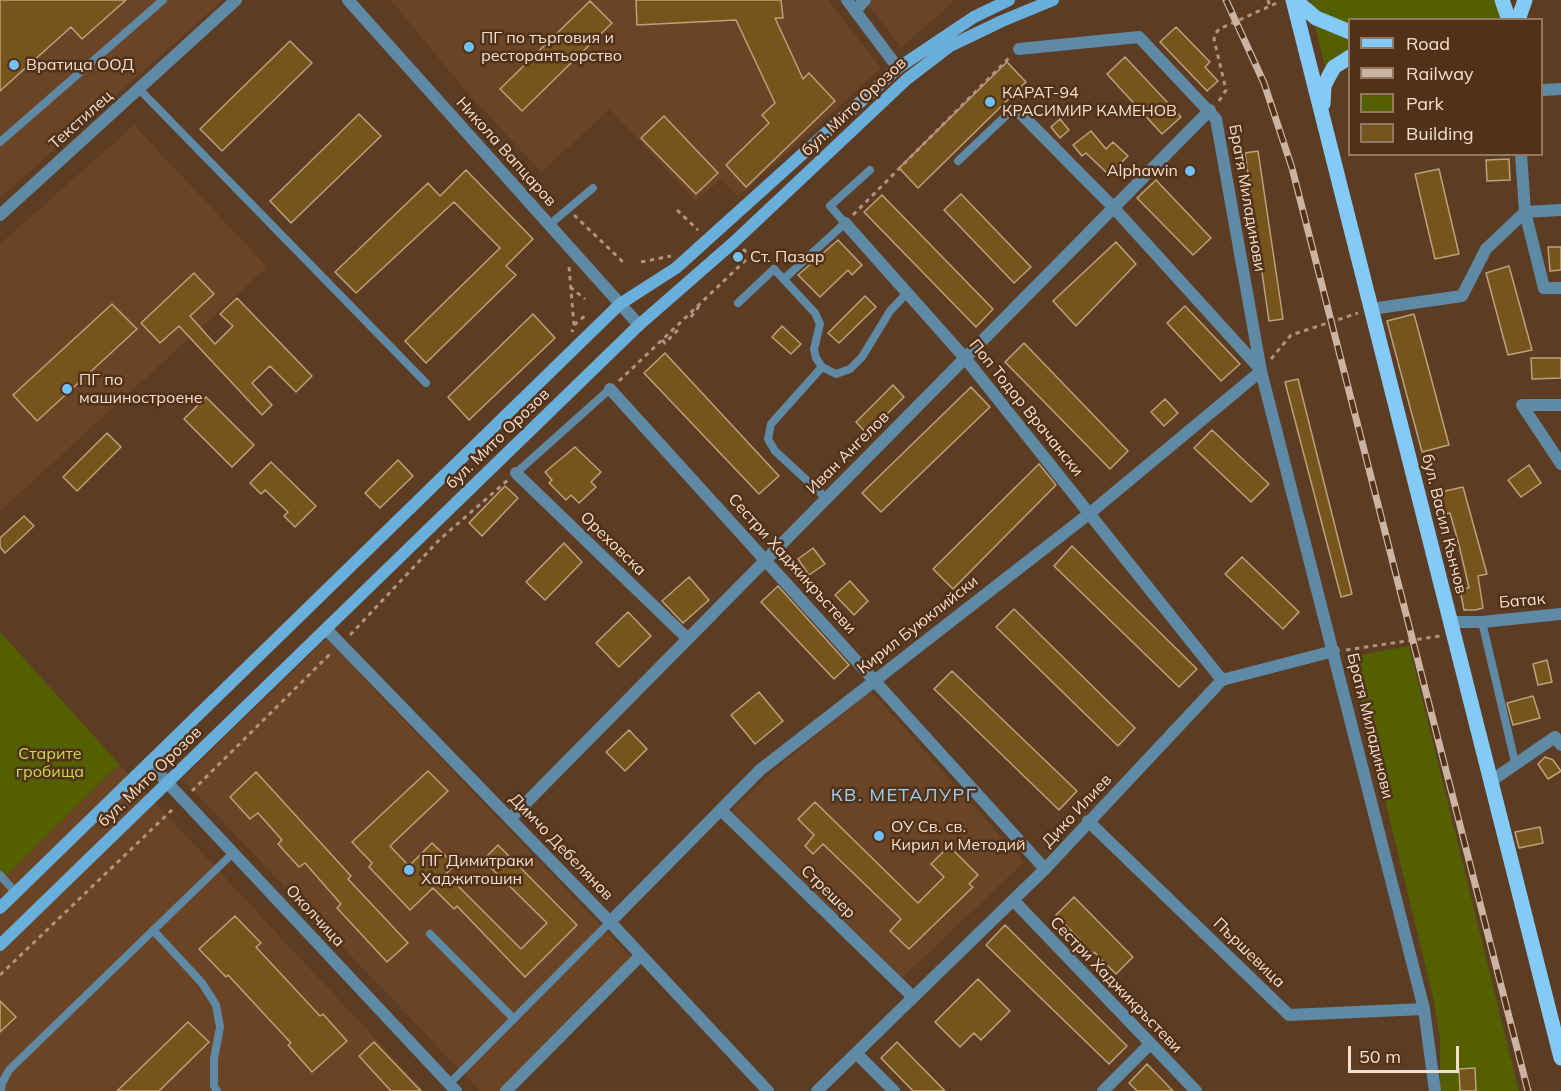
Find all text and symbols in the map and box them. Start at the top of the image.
legend [1348,18,1543,156]
place label: ПГ по търговия и ресторантьорство [481,28,622,66]
text: Road [1406,32,1450,55]
marker: ПГ по търговия и ресторантьорство [462,40,476,54]
street label: бул. Мито Орозов [798,53,910,161]
place label: Вратица ООД [26,55,134,75]
marker: Вратица ООД [7,58,21,72]
text: Railway [1406,62,1474,85]
place label: КАРАТ-94 КРАСИМИР КАМЕНОВ [1002,83,1177,121]
street label: Текстилец [45,86,117,154]
text: Park [1406,92,1444,115]
street label: Никола Вапцаров [452,93,560,211]
marker: КАРАТ-94 КРАСИМИР КАМЕНОВ [983,95,997,109]
text: Building [1406,122,1474,145]
street label: Братя Миладинови [1225,123,1269,273]
place label: Alphawin [1107,161,1178,181]
marker: Alphawin [1183,164,1197,178]
place label: Ст. Пазар [750,247,825,267]
marker: Ст. Пазар [731,250,745,264]
street label: Поп Тодор Врачански [965,336,1087,480]
place label: ПГ по машиностроене [79,370,203,408]
marker: ПГ по машиностроене [60,382,74,396]
street label: бул. Мито Орозов [442,385,554,493]
street label: Иван Ангелов [803,408,893,498]
street label: бул. Васил Кънчов [1417,452,1471,596]
street label: Сестри Хаджикръстеви [724,490,860,638]
street label: Ореховска [576,508,650,580]
street label: Кирил Буюклийски [854,572,982,678]
street label: Батак [1498,589,1546,613]
street label: Братя Миладинови [1343,651,1397,801]
street label: бул. Мито Орозов [94,723,206,831]
park label: Старите гробища [16,744,84,782]
street label: Дико Илиев [1038,770,1116,852]
district label: КВ. МЕТАЛУРГ [831,785,977,807]
street label: Димчо Дебелянов [505,789,617,905]
place label: ОУ Св. св. Кирил и Методий [891,817,1025,855]
marker: ОУ Св. св. Кирил и Методий [872,829,886,843]
place label: ПГ Димитраки Хаджитошин [421,851,534,889]
street label: Стрешер [797,861,859,923]
marker: ПГ Димитраки Хаджитошин [402,863,416,877]
street label: Околчица [282,881,348,951]
street label: Сестри Хаджикръстеви [1046,913,1186,1057]
street label: Пършевица [1209,914,1289,992]
scale bar [1351,1034,1462,1072]
text: 50 m [1359,1045,1401,1068]

